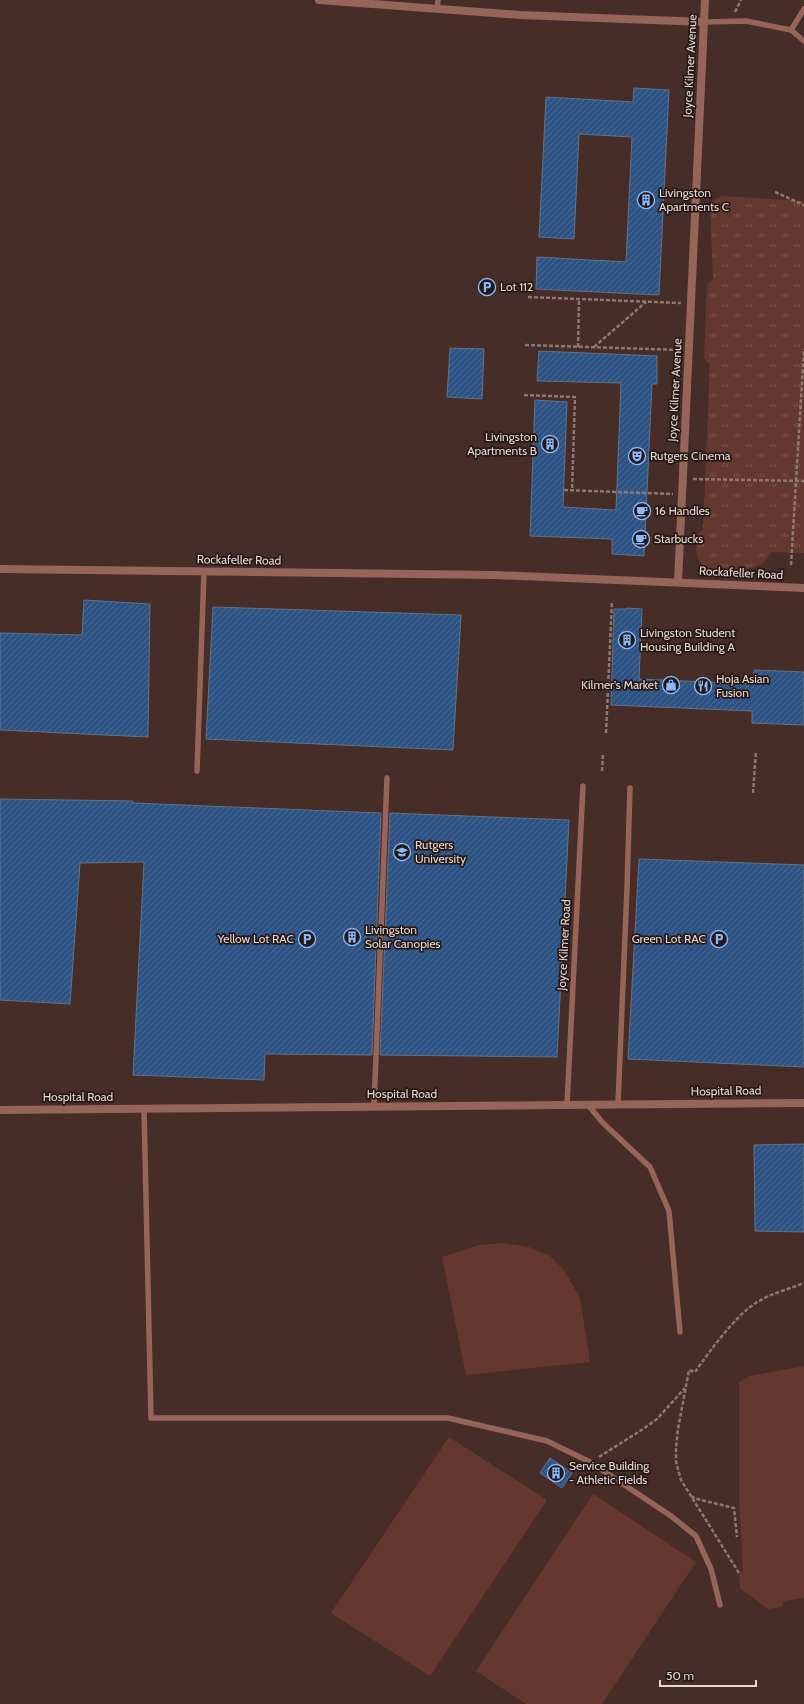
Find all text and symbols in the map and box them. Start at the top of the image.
street label: Joyce Kilmer Avenue [679,14,700,119]
place label: Livingston Apartments C [659,185,729,214]
building icon: Livingston Apartments C [636,190,656,210]
parking icon: Lot 112 [477,277,497,297]
place label: Lot 112 [500,279,533,294]
street label: Joyce Kilmer Avenue [664,338,685,443]
place label: Livingston Apartments B [467,429,537,458]
building icon: Livingston Apartments B [540,434,560,454]
theatre icon: Rutgers Cinema [627,446,647,466]
place label: Rutgers Cinema [650,448,731,463]
cafe icon: 16 Handles [632,501,652,521]
place label: 16 Handles [655,503,710,518]
cafe icon: Starbucks [631,529,651,549]
place label: Starbucks [654,531,703,546]
street label: Rockafeller Road [197,551,281,568]
street label: Rockafeller Road [699,563,784,582]
place label: Livingston Student Housing Building A [640,625,735,654]
building icon: Livingston Student Housing Building A [617,630,637,650]
place label: Hoja Asian Fusion [716,671,770,700]
shop icon: Kilmer's Market [661,675,681,695]
restaurant icon: Hoja Asian Fusion [693,676,713,696]
place label: Kilmer's Market [581,677,658,692]
place label: Rutgers University [415,837,466,866]
school or university icon: Rutgers University [392,842,412,862]
street label: Joyce Kilmer Road [554,899,573,992]
place label: Livingston Solar Canopies [365,922,441,951]
building icon: Livingston Solar Canopies [342,927,362,947]
parking icon: Yellow Lot RAC [297,929,317,949]
parking icon: Green Lot RAC [709,929,729,949]
place label: Yellow Lot RAC [216,931,294,946]
place label: Green Lot RAC [632,931,706,946]
street label: Hospital Road [691,1082,761,1099]
street label: Hospital Road [367,1086,437,1101]
street label: Hospital Road [43,1089,113,1104]
place label: Service Building - Athletic Fields [569,1458,650,1487]
building icon: Service Building - Athletic Fields [546,1463,566,1483]
scale bar [660,1662,756,1688]
text: 50 m [666,1668,694,1683]

